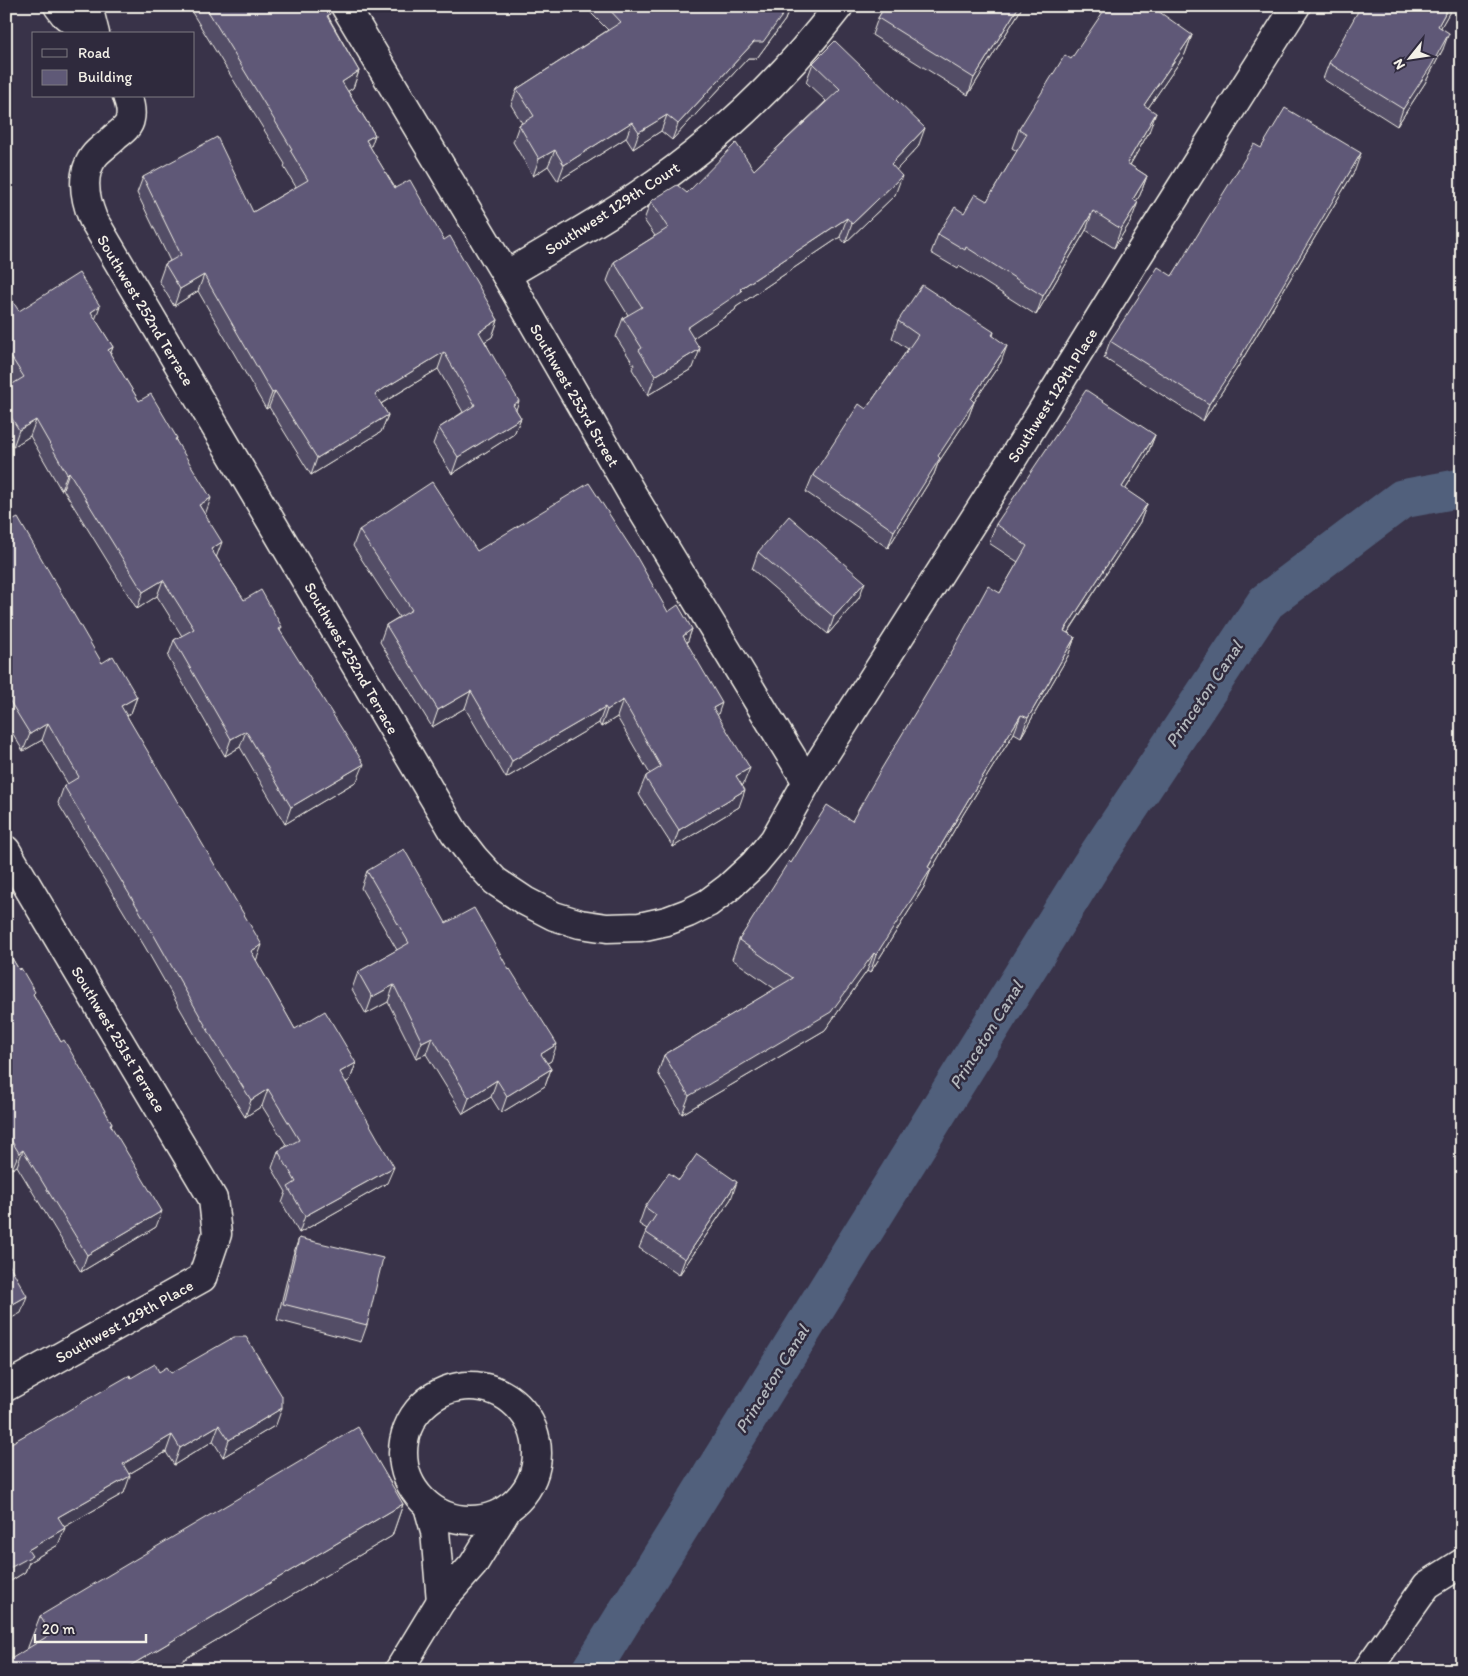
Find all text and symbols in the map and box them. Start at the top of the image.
legend [32,32,195,98]
north arrow [1386,32,1436,82]
text: Road [78,44,111,62]
text: N [1389,56,1409,73]
text: Building [78,68,132,86]
street label: Southwest 129th Court [541,158,683,259]
street label: Southwest 252nd Terrace [93,231,198,389]
street label: Southwest 253rd Street [526,320,623,470]
street label: Southwest 129th Place [1003,325,1102,466]
street label: Southwest 252nd Terrace [300,579,403,738]
water label: Princeton Canal [1160,635,1249,751]
street label: Southwest 251st Terrace [67,963,170,1116]
water label: Princeton Canal [944,975,1029,1093]
street label: Southwest 129th Place [52,1276,197,1367]
water label: Princeton Canal [730,1319,815,1437]
scale bar [35,1611,146,1643]
text: 20 m [42,1620,76,1638]

